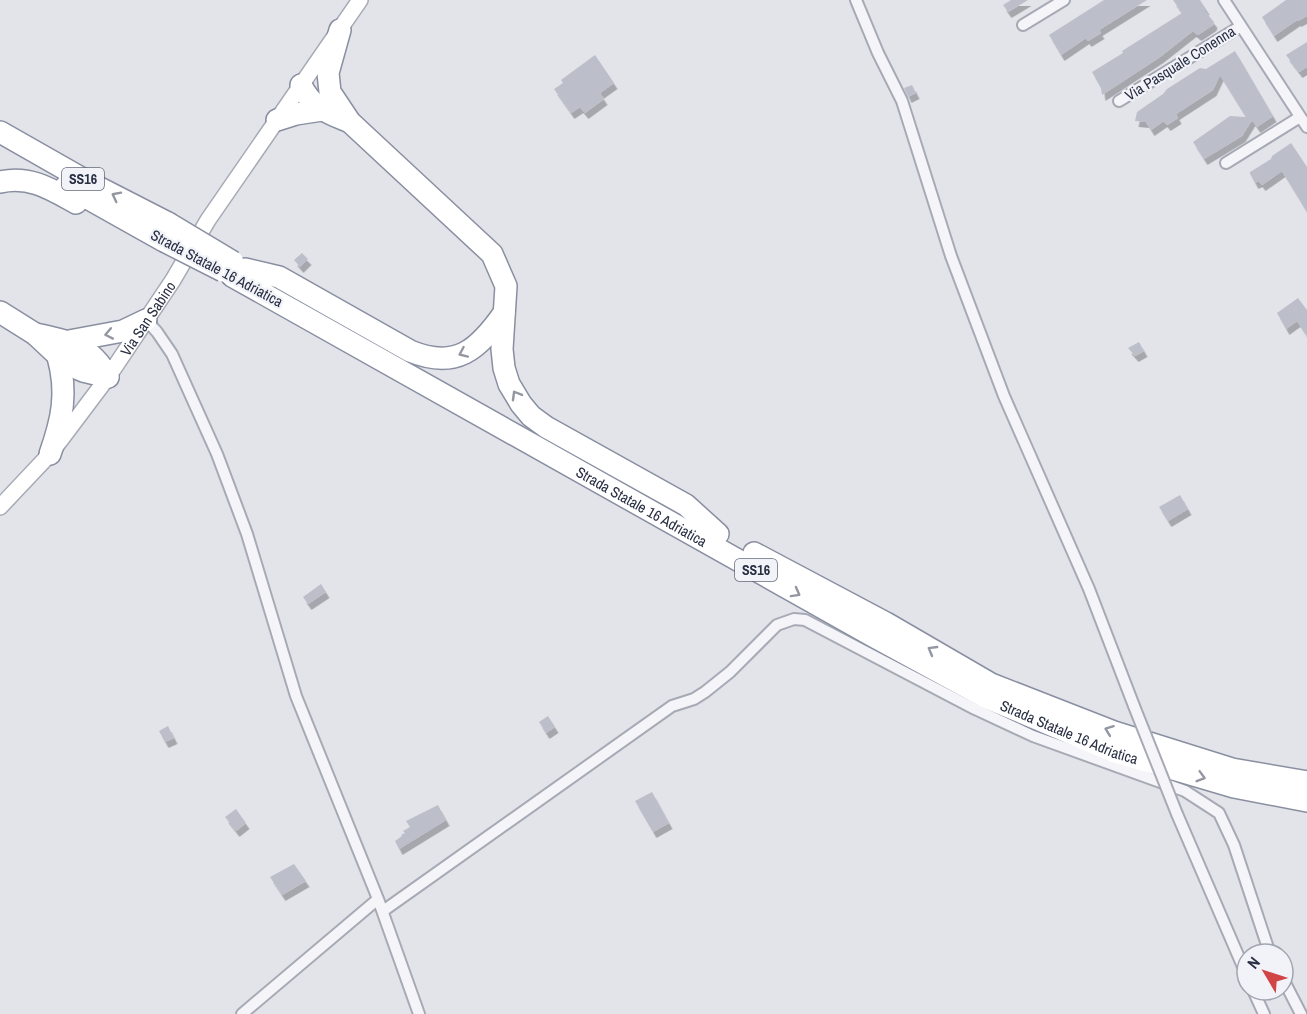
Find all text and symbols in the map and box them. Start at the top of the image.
street label: Via Pasquale Conenna [1121,21,1239,105]
road number: SS16 [62,168,104,190]
one-way arrow [111,192,122,203]
street label: Strada Statale 16 Adriatica [147,224,287,312]
street label: Via San Sabino [115,277,180,360]
one-way arrow [104,327,114,340]
one-way arrow [459,345,470,357]
one-way arrow [512,391,523,401]
street label: Strada Statale 16 Adriatica [572,461,711,551]
road number: SS16 [735,559,777,581]
one-way arrow [790,585,800,597]
one-way arrow [928,645,938,657]
street label: Strada Statale 16 Adriatica [997,694,1141,769]
one-way arrow [1104,725,1115,737]
one-way arrow [1195,770,1206,782]
north arrow [1235,942,1295,1002]
text: N [1242,952,1265,973]

